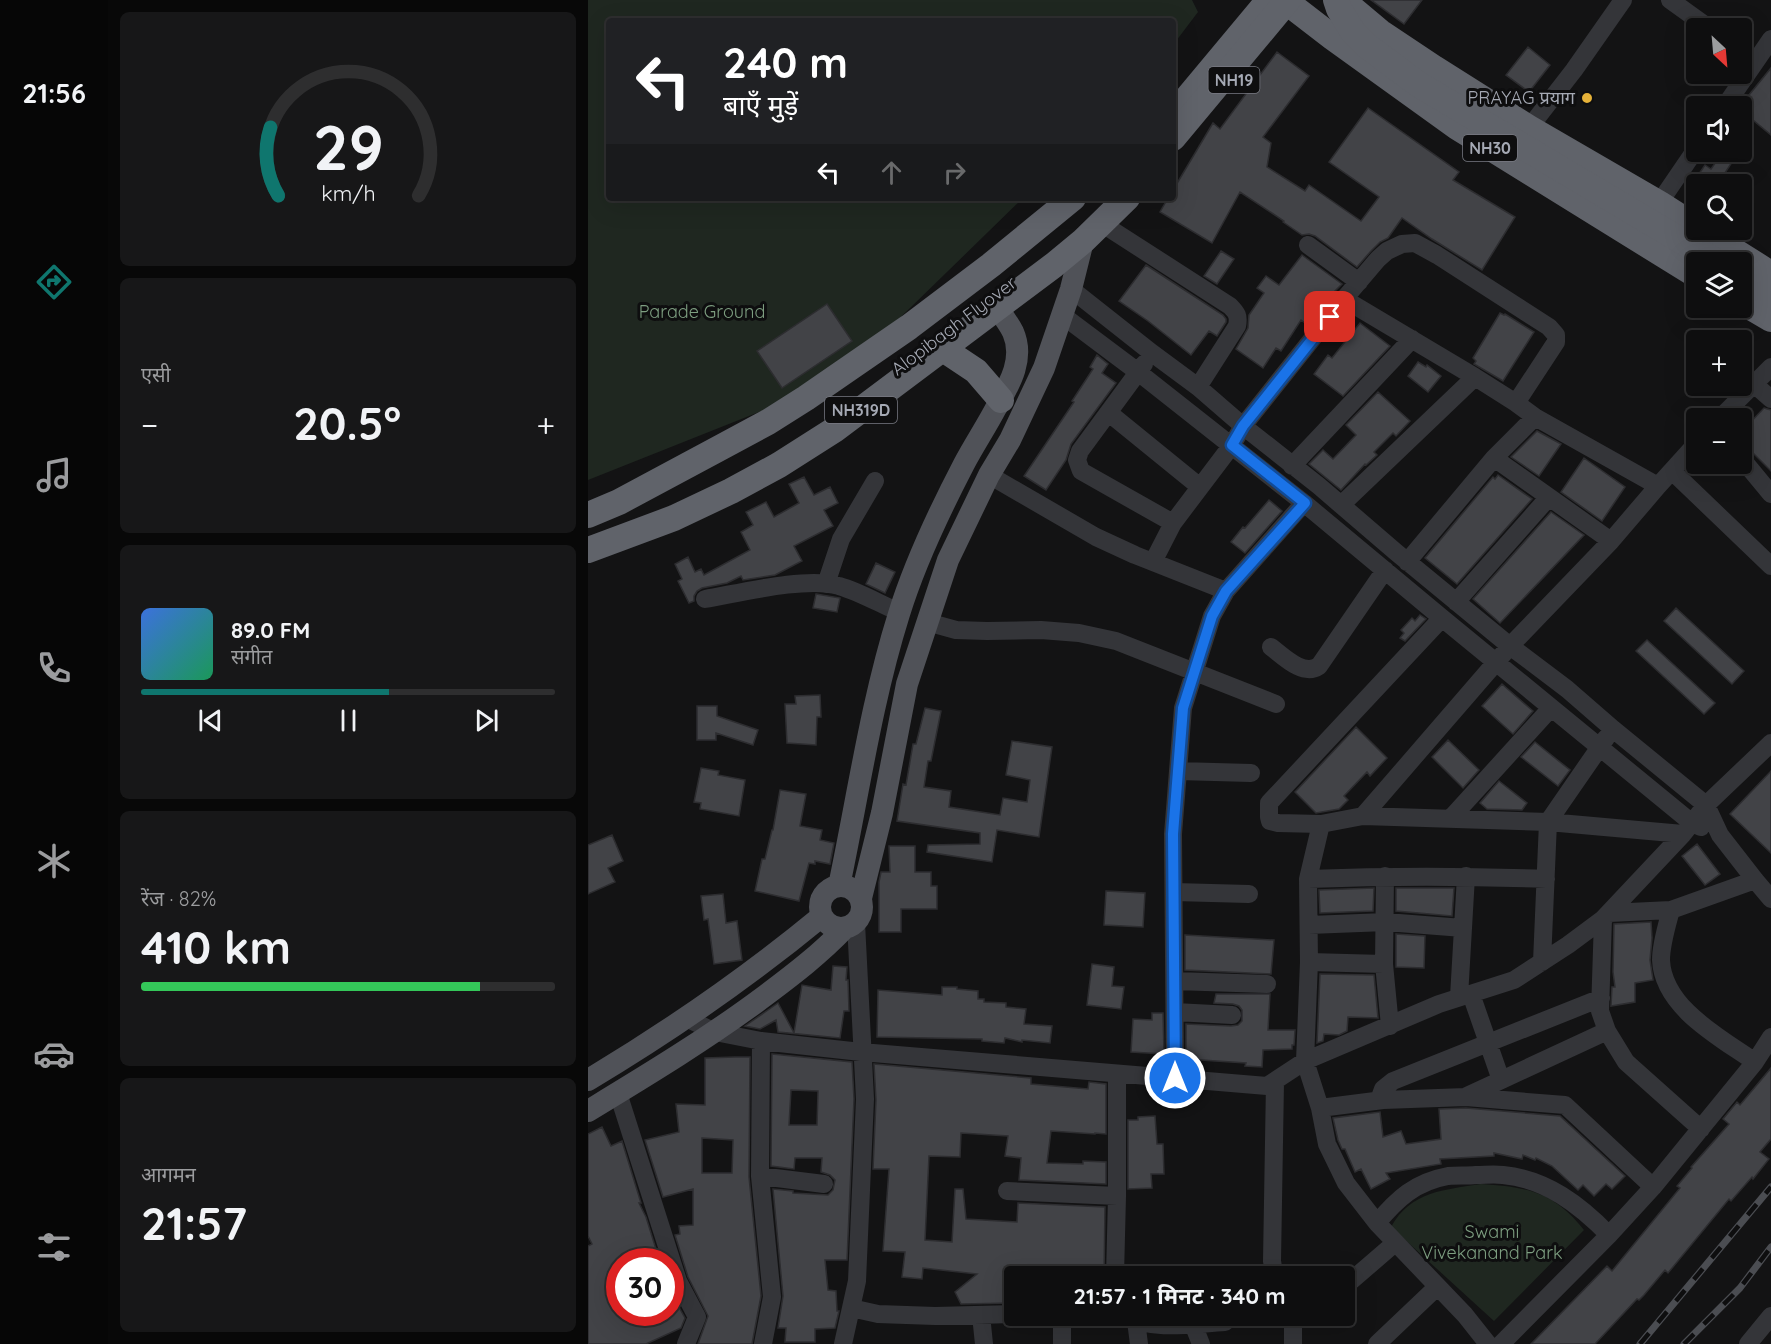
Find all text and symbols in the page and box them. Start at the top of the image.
north arrow [1686,18,1752,84]
map controls [1686,18,1752,474]
text: 240 m [723,36,848,89]
icon: left [624,42,702,120]
road number: NH19 [1208,67,1260,93]
text: 21:56 [22,76,86,110]
place label: PRAYAG प्रयाग [1468,86,1576,109]
text: बाएँ मुड़ें [723,88,798,122]
marker: PRAYAG प्रयाग [1580,91,1594,105]
button: sound [1686,96,1752,162]
text: 29 [313,108,383,186]
road number: NH30 [1463,135,1517,161]
icon: left [812,156,845,189]
icon: ahead [875,156,908,189]
icon: right [938,156,971,189]
button: search [1686,174,1752,240]
text: km/h [321,181,375,207]
button: layers [1686,252,1752,318]
icon: directions [33,261,75,303]
street label: Alopibagh Flyover [887,271,1021,380]
pin [1304,291,1355,342]
park label: Parade Ground [639,300,765,323]
icon: arrive [1313,300,1346,333]
button: + [1686,330,1752,396]
text: एसी [141,362,171,387]
text: 20.5° [293,395,401,451]
road number: NH319D [825,397,897,423]
text: − [141,404,158,445]
text: + [536,404,555,445]
button: − [1686,408,1752,474]
icon: music [33,454,75,496]
text: 89.0 FM [231,616,310,644]
text: संगीत [231,644,272,669]
icon: phone [33,647,75,689]
icon: previous [194,704,227,737]
icon: pause [332,704,365,737]
icon: next [470,704,503,737]
icon: climate [33,840,75,882]
text: रेंज · 82% [141,886,216,911]
text: 410 km [141,919,291,975]
icon: car [33,1033,75,1075]
position arrow [1143,1046,1207,1110]
text: आगमन [141,1162,196,1187]
text: 21:57 [141,1195,247,1251]
park label: Swami Vivekanand Park [1421,1220,1563,1264]
icon: filters [33,1226,75,1268]
speed limit sign: 30 [606,1248,684,1326]
text: 21:57 · 1 मिनट · 340 m [1074,1282,1285,1310]

